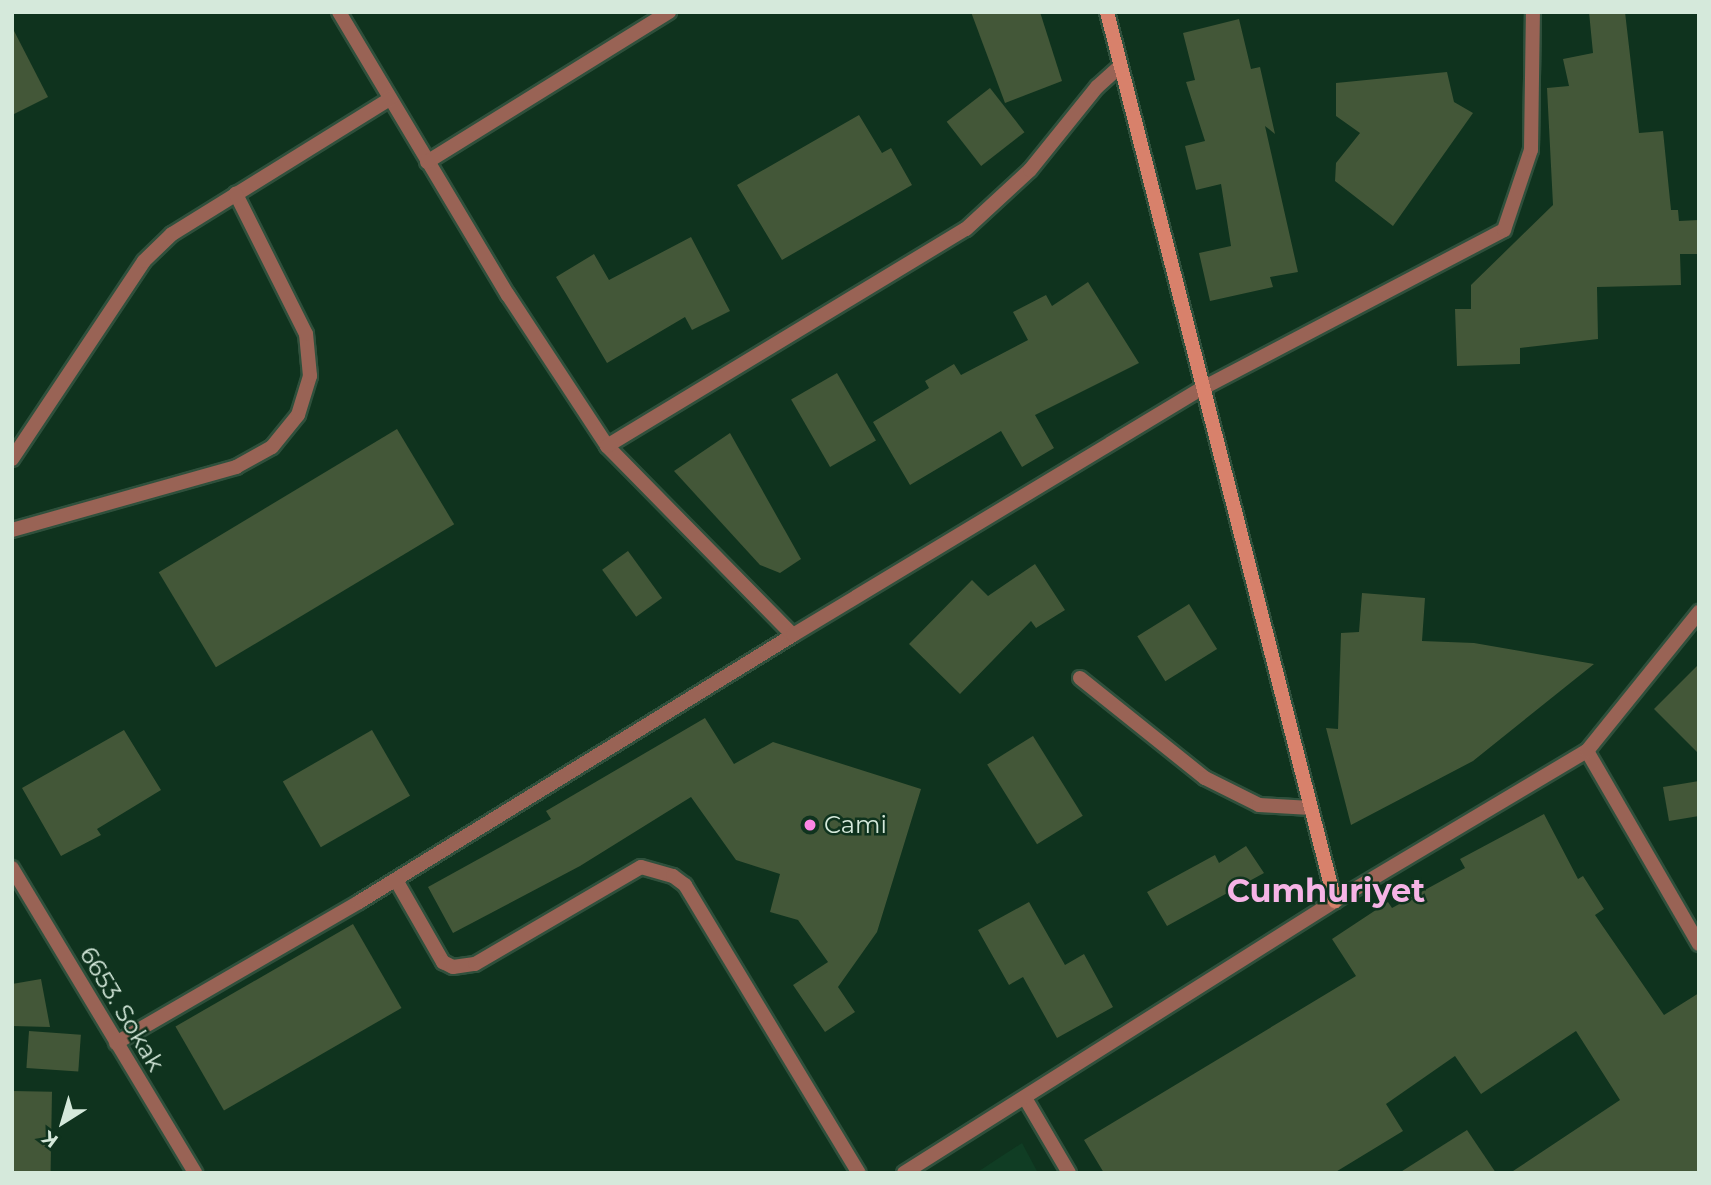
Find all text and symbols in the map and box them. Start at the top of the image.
place label: Cami [824,811,887,839]
marker: Cami [802,817,818,833]
district label: Cumhuriyet [1227,872,1425,910]
street label: 6653. Sokak [74,942,170,1076]
north arrow [28,1087,98,1157]
text: K [38,1126,63,1153]

